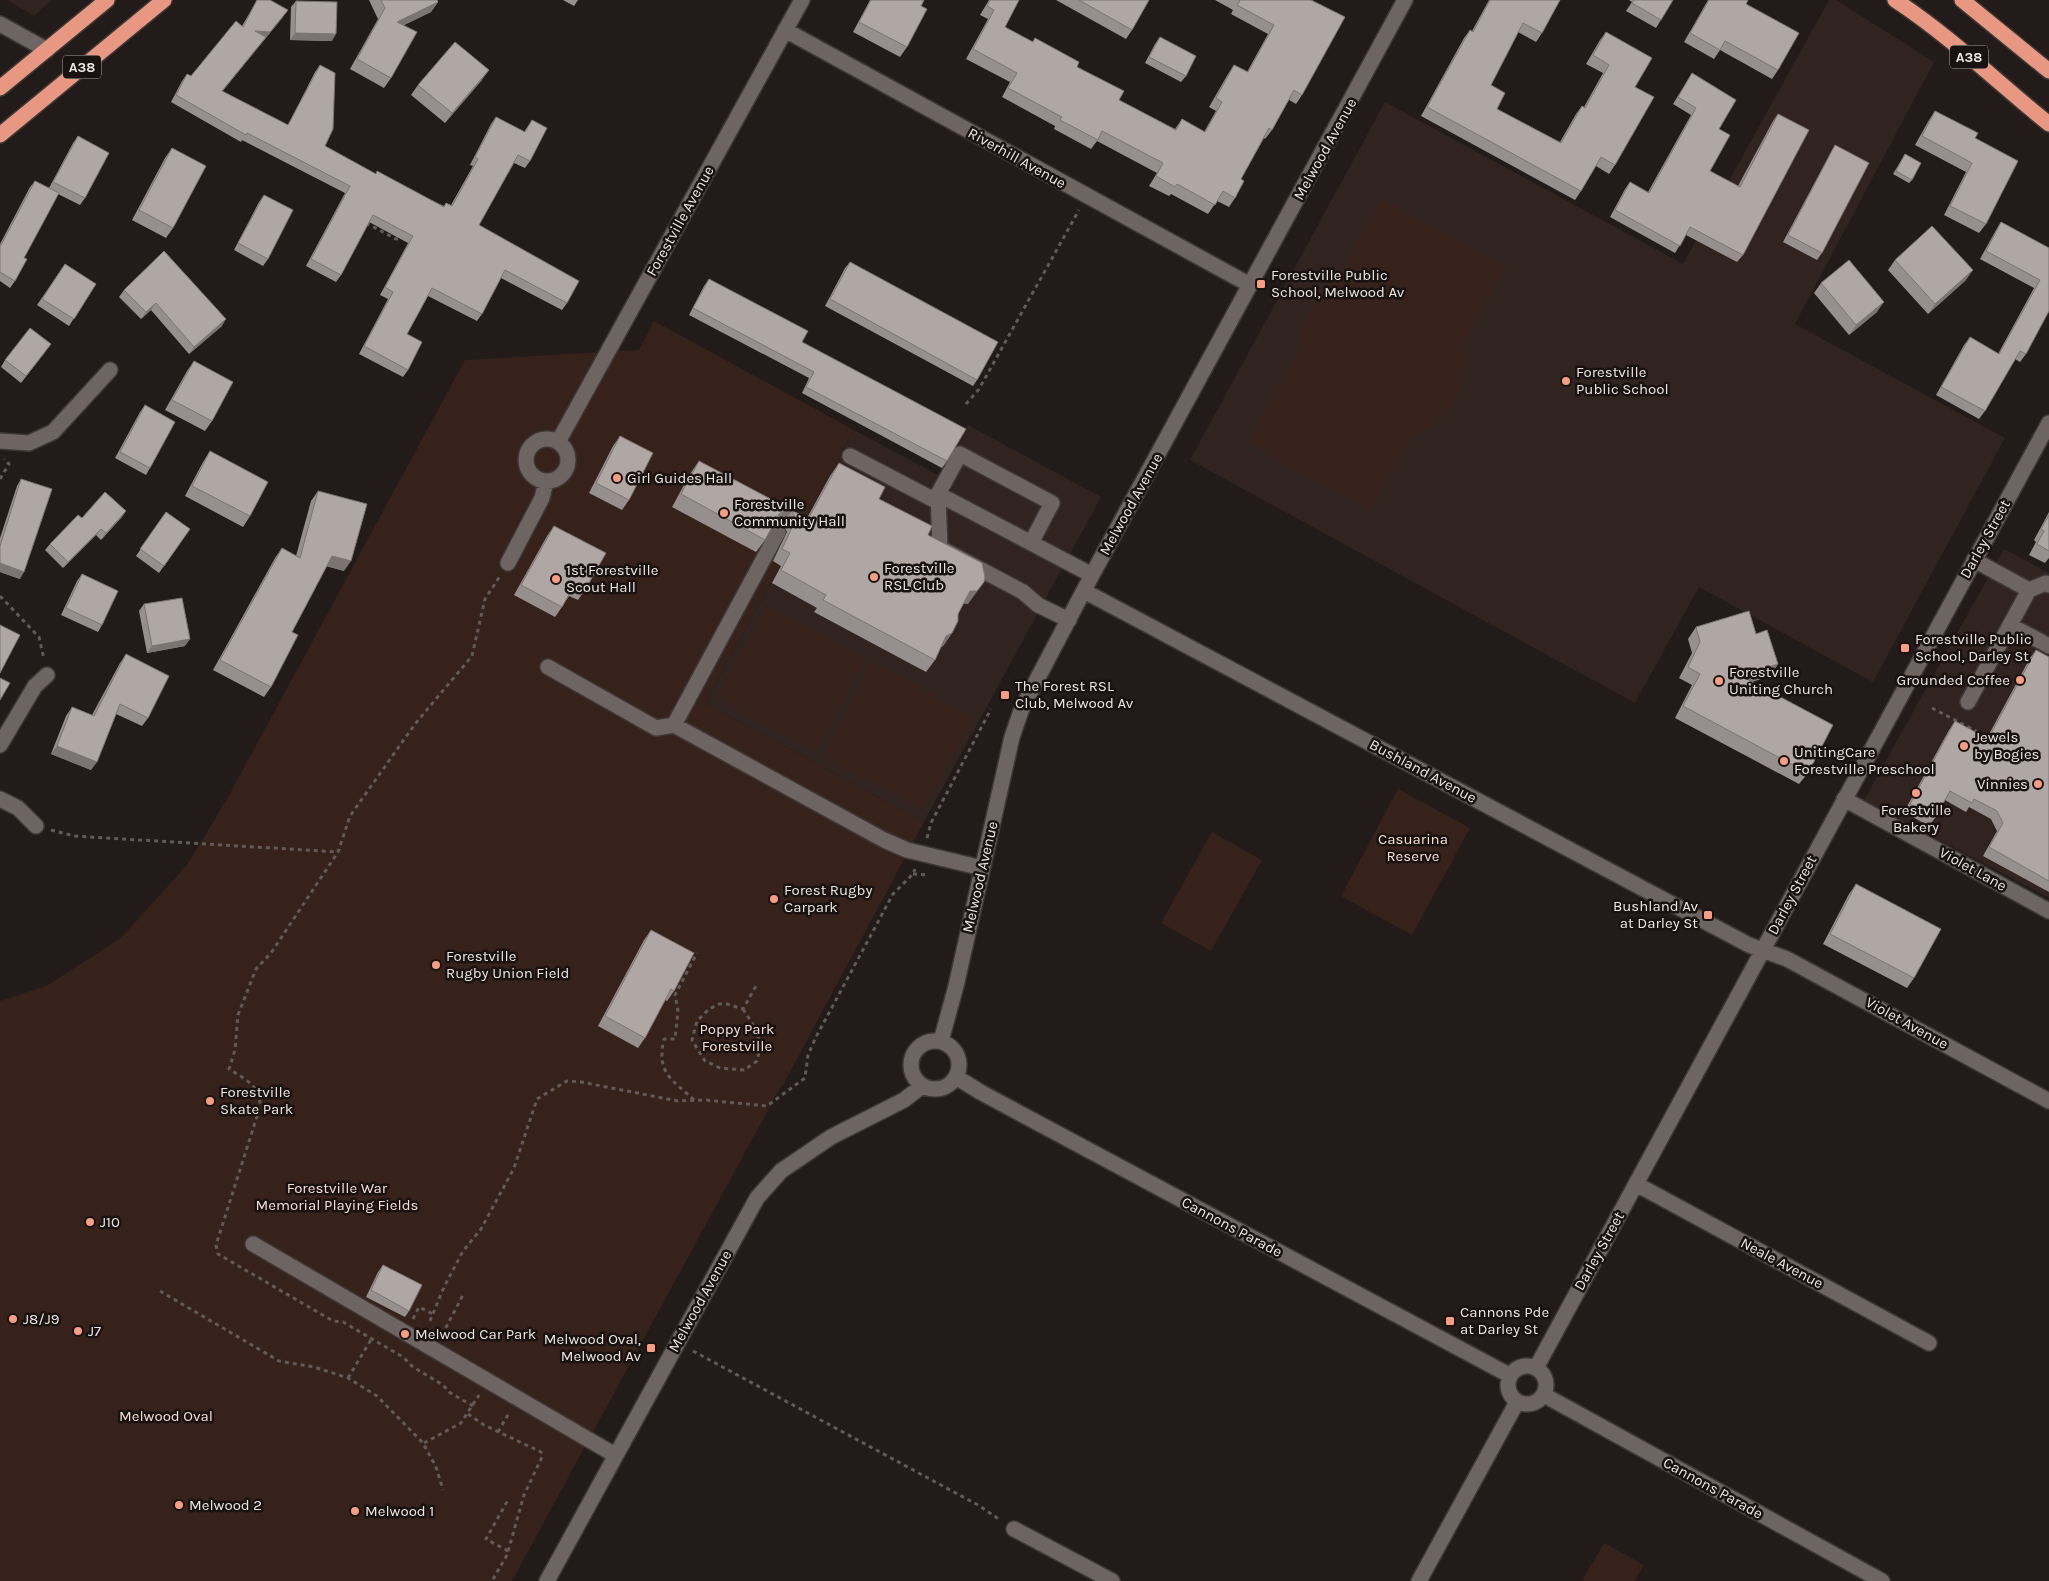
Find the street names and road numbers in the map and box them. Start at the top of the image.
road number: A38 [1950,46,1988,68]
road number: A38 [63,56,101,78]
street label: Melwood Avenue [1290,95,1360,203]
street label: Riverhill Avenue [965,124,1069,192]
street label: Forestville Avenue [642,163,718,279]
street label: Melwood Avenue [1096,450,1166,558]
street label: Darley Street [1956,496,2014,581]
street label: Bushland Avenue [1366,735,1480,807]
street label: Melwood Avenue [958,820,1002,934]
street label: Violet Lane [1936,843,2010,895]
street label: Darley Street [1764,852,1821,938]
street label: Violet Avenue [1863,993,1951,1053]
street label: Cannons Parade [1179,1193,1285,1261]
street label: Darley Street [1570,1208,1628,1293]
street label: Neale Avenue [1738,1234,1826,1292]
street label: Melwood Avenue [665,1247,735,1355]
street label: Cannons Parade [1660,1453,1766,1523]

